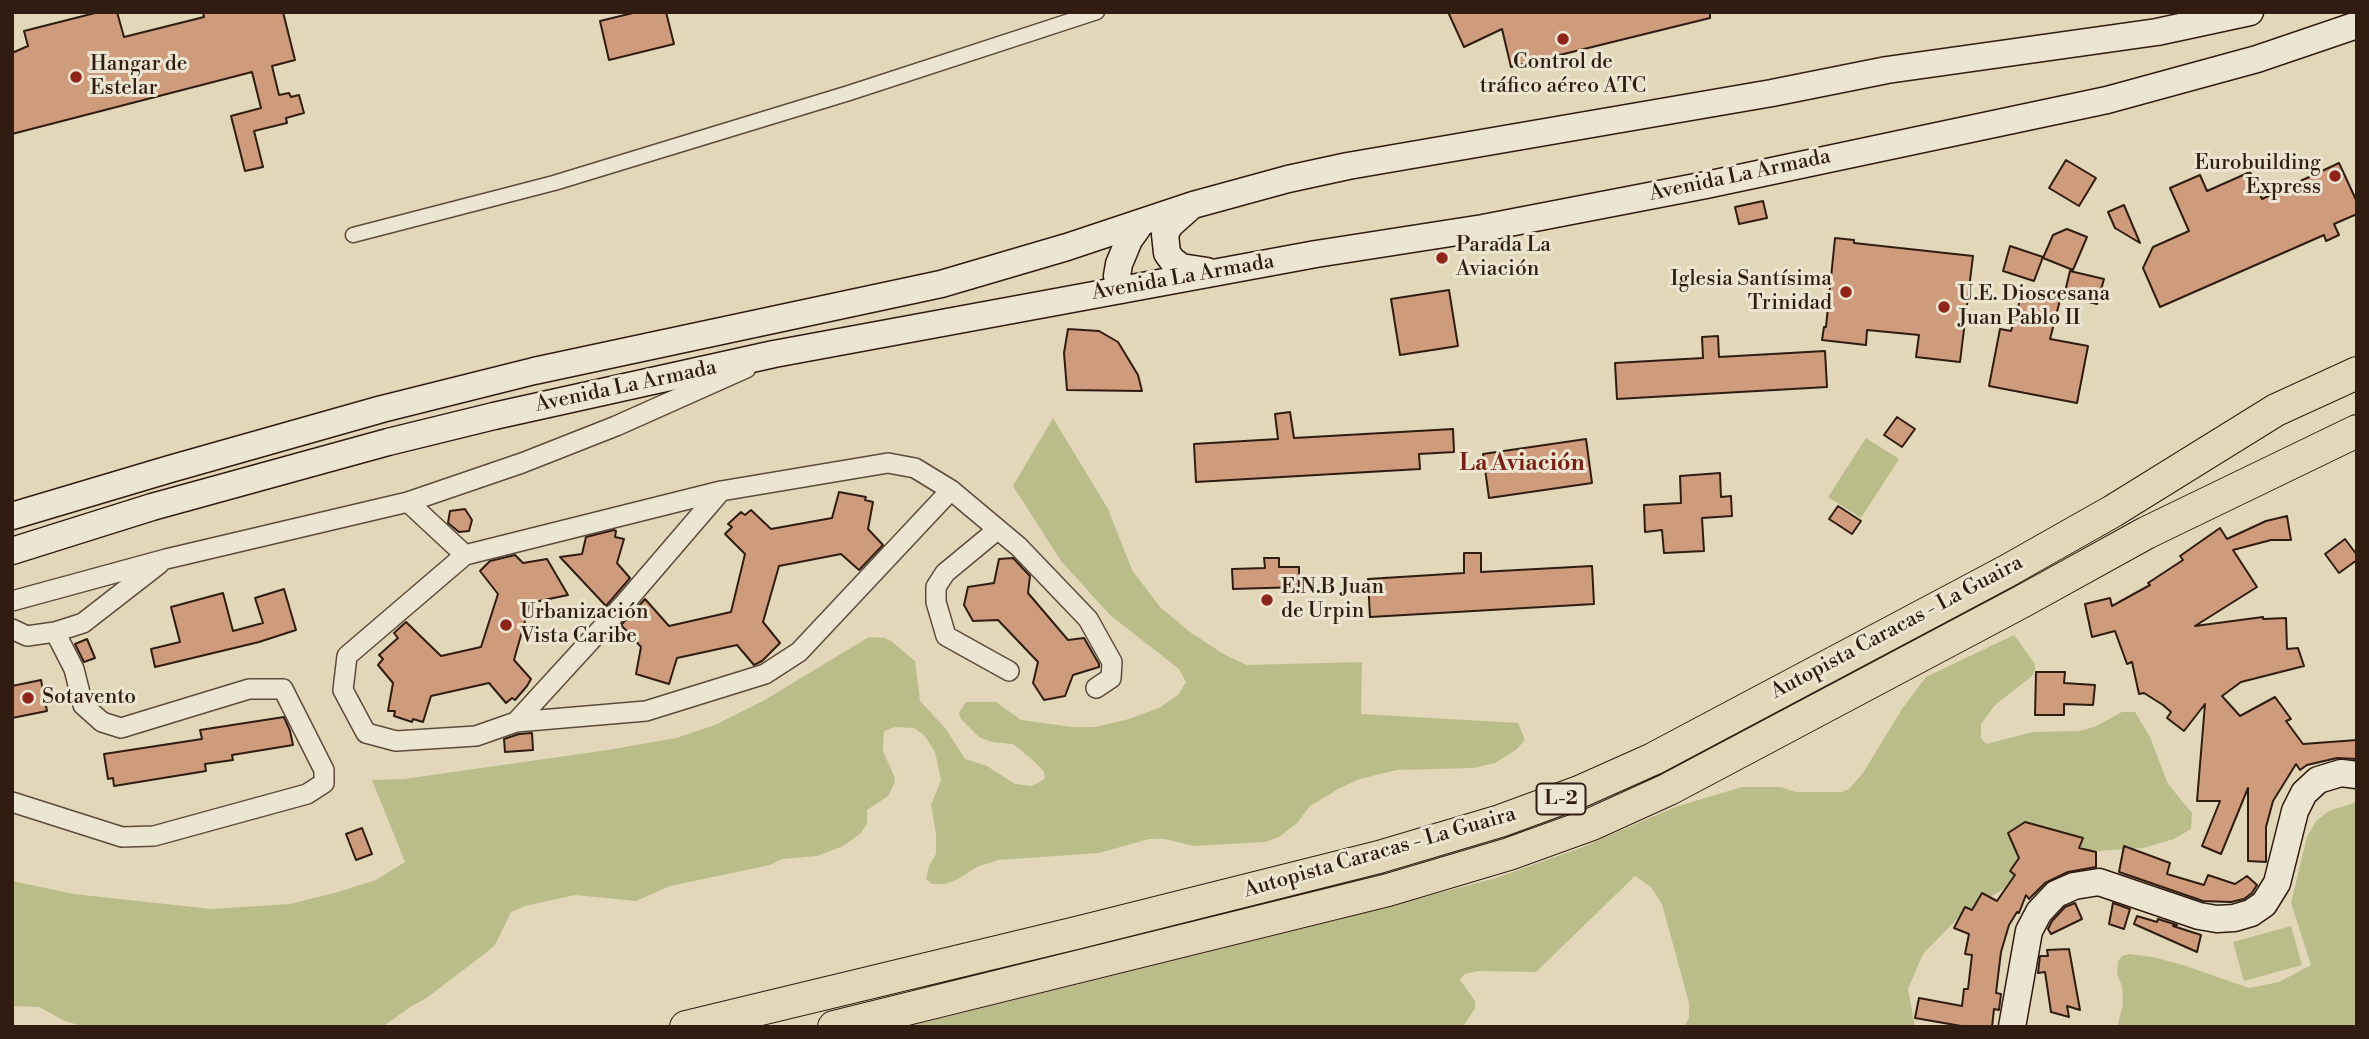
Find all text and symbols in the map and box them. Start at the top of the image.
marker: Control de tráfico aéreo ATC [1555,31,1571,47]
place label: Control de tráfico aéreo ATC [1480,50,1646,100]
place label: Hangar de Estelar [90,52,187,102]
marker: Hangar de Estelar [68,69,84,85]
street label: Avenida La Armada [1647,144,1833,208]
place label: Eurobuilding Express [2195,151,2321,201]
marker: Eurobuilding Express [2327,168,2343,184]
place label: Parada La Aviación [1456,233,1551,283]
street label: Avenida La Armada [1090,250,1276,306]
marker: Parada La Aviación [1434,250,1450,266]
place label: Iglesia Santísima Trinidad [1671,267,1832,317]
place label: U.E. Dioscesana Juan Pablo II [1958,282,2110,332]
marker: Iglesia Santísima Trinidad [1838,284,1854,300]
marker: U.E. Dioscesana Juan Pablo II [1936,299,1952,315]
street label: Avenida La Armada [533,355,719,419]
district label: La Aviación [1459,450,1585,478]
street label: Autopista Caracas - La Guaira [1767,551,2027,705]
place label: E.N.B Juan de Urpin [1281,575,1384,625]
marker: E.N.B Juan de Urpin [1259,592,1275,608]
place label: Urbanización Vista Caribe [520,600,649,650]
marker: Urbanización Vista Caribe [498,617,514,633]
place label: Sotavento [42,685,136,711]
marker: Sotavento [20,690,36,706]
road number: L-2 [1536,784,1586,814]
street label: Autopista Caracas - La Guaira [1241,802,1519,904]

